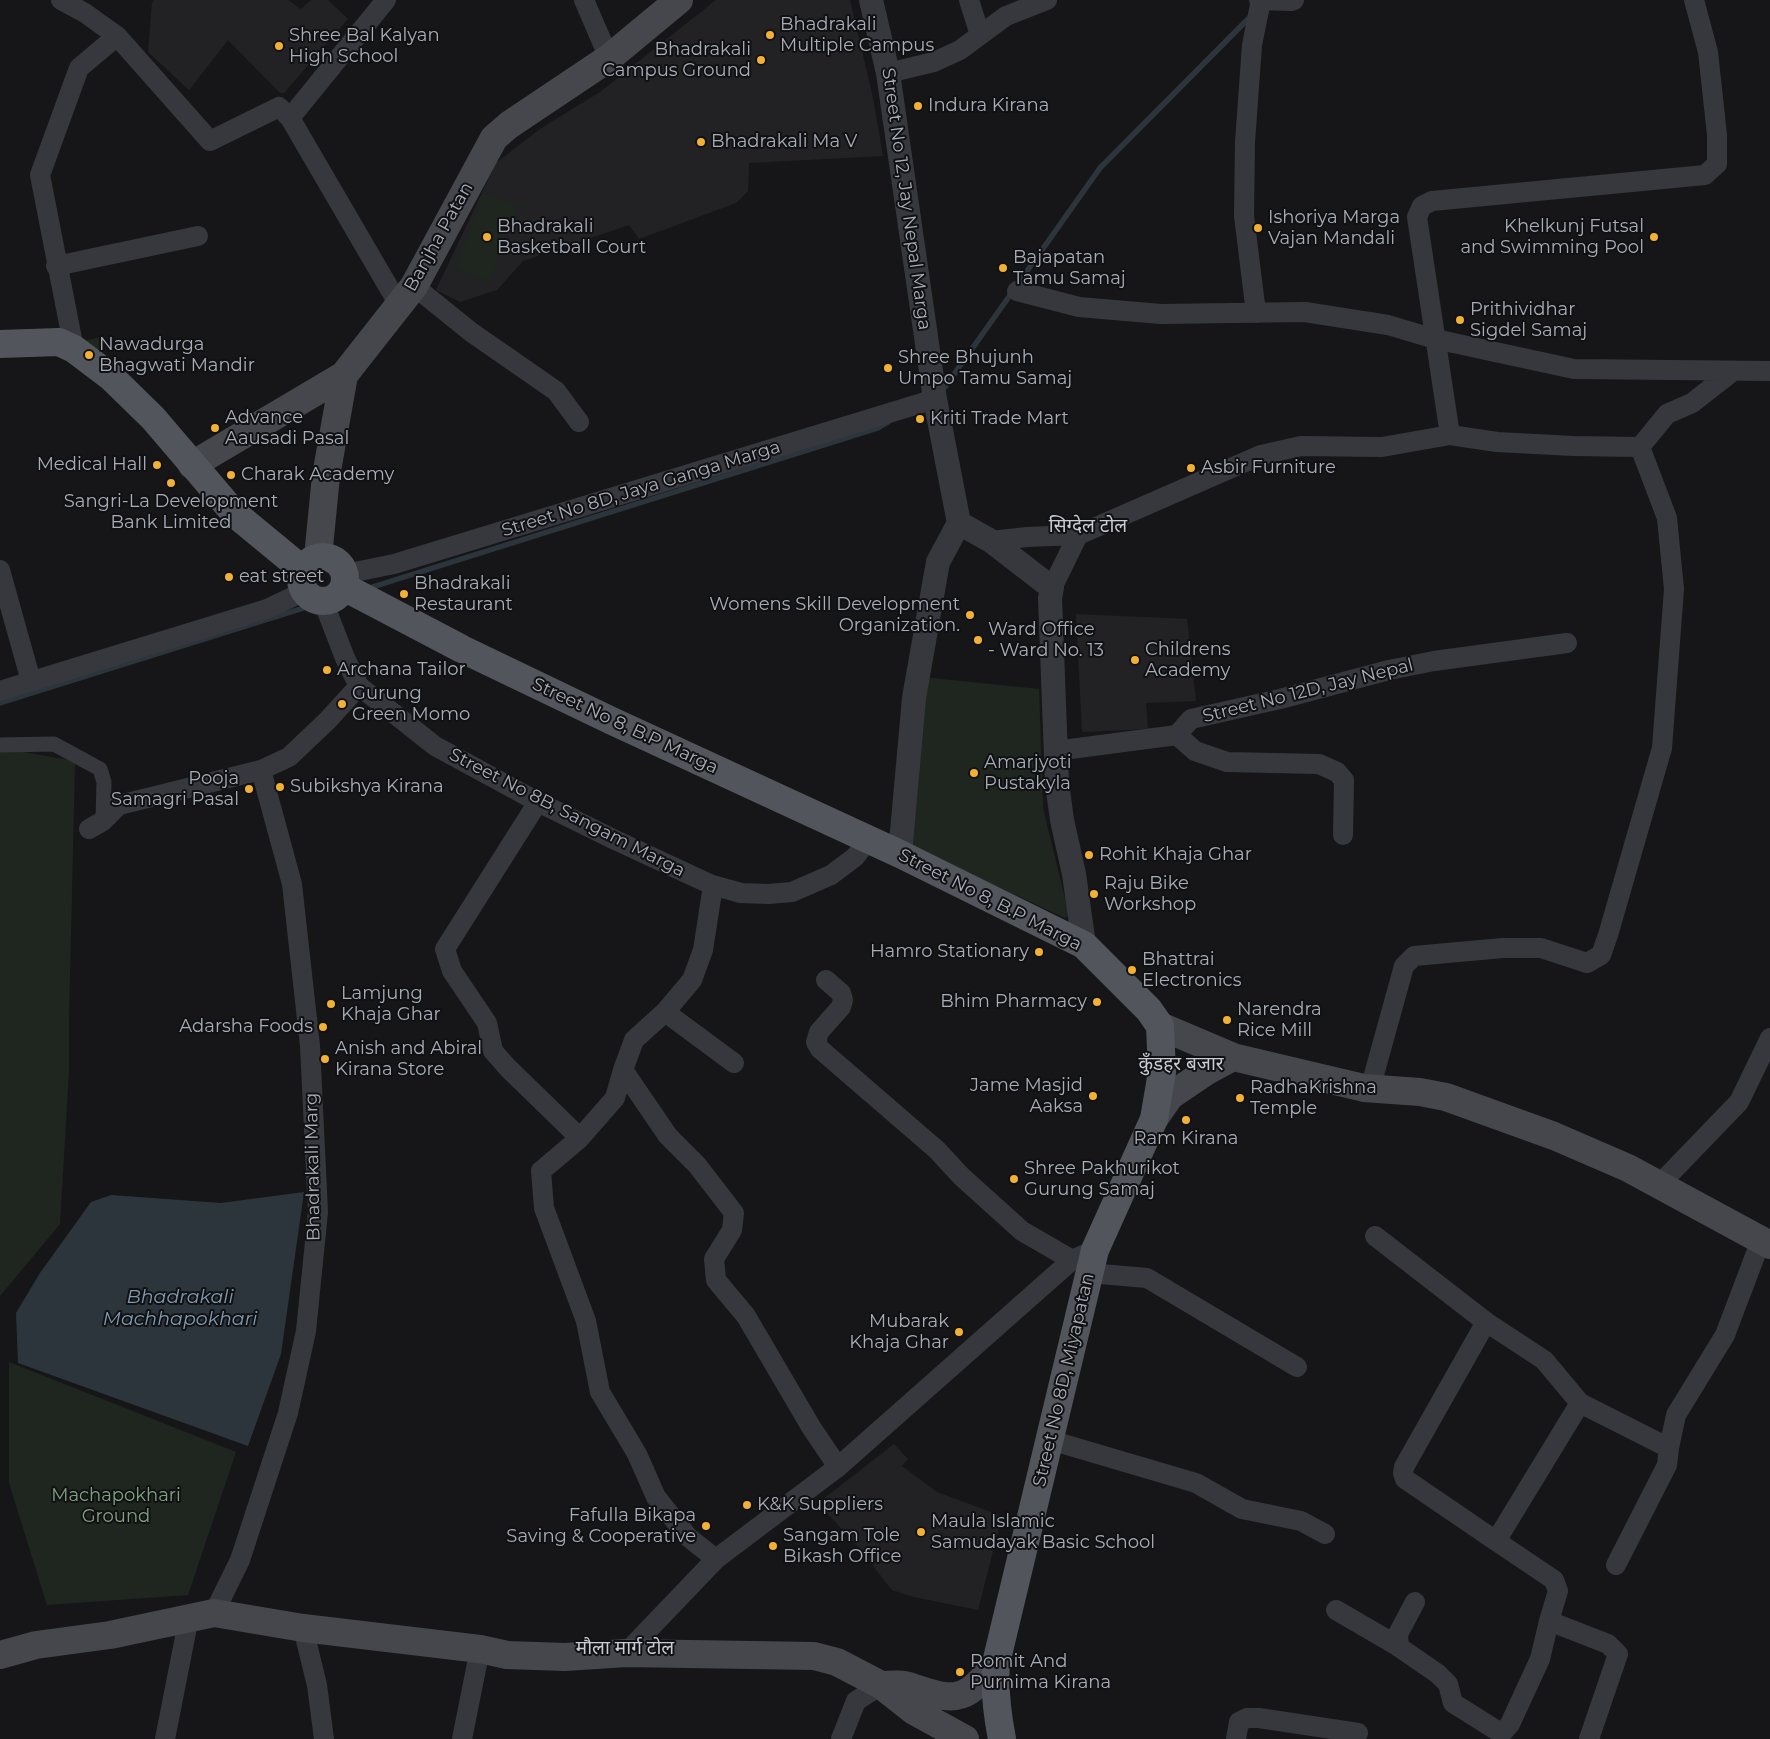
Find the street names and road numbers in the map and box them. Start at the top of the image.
street label: Street No 12, Jay Nepal Marga [877,67,935,331]
street label: Banjha Patan [400,178,478,296]
street label: Street No 8D, Jaya Ganga Marga [499,436,783,542]
street label: Street No 12D, Jay Nepal [1200,654,1416,728]
street label: Street No 8, B.P Marga [529,673,721,779]
street label: Street No 8B, Sangam Marga [445,744,689,882]
street label: Street No 8, B.P Marga [895,844,1085,956]
street label: Bhadrakali Marg [301,1093,325,1241]
street label: Street No 8D, Miyapatan [1029,1271,1099,1489]

